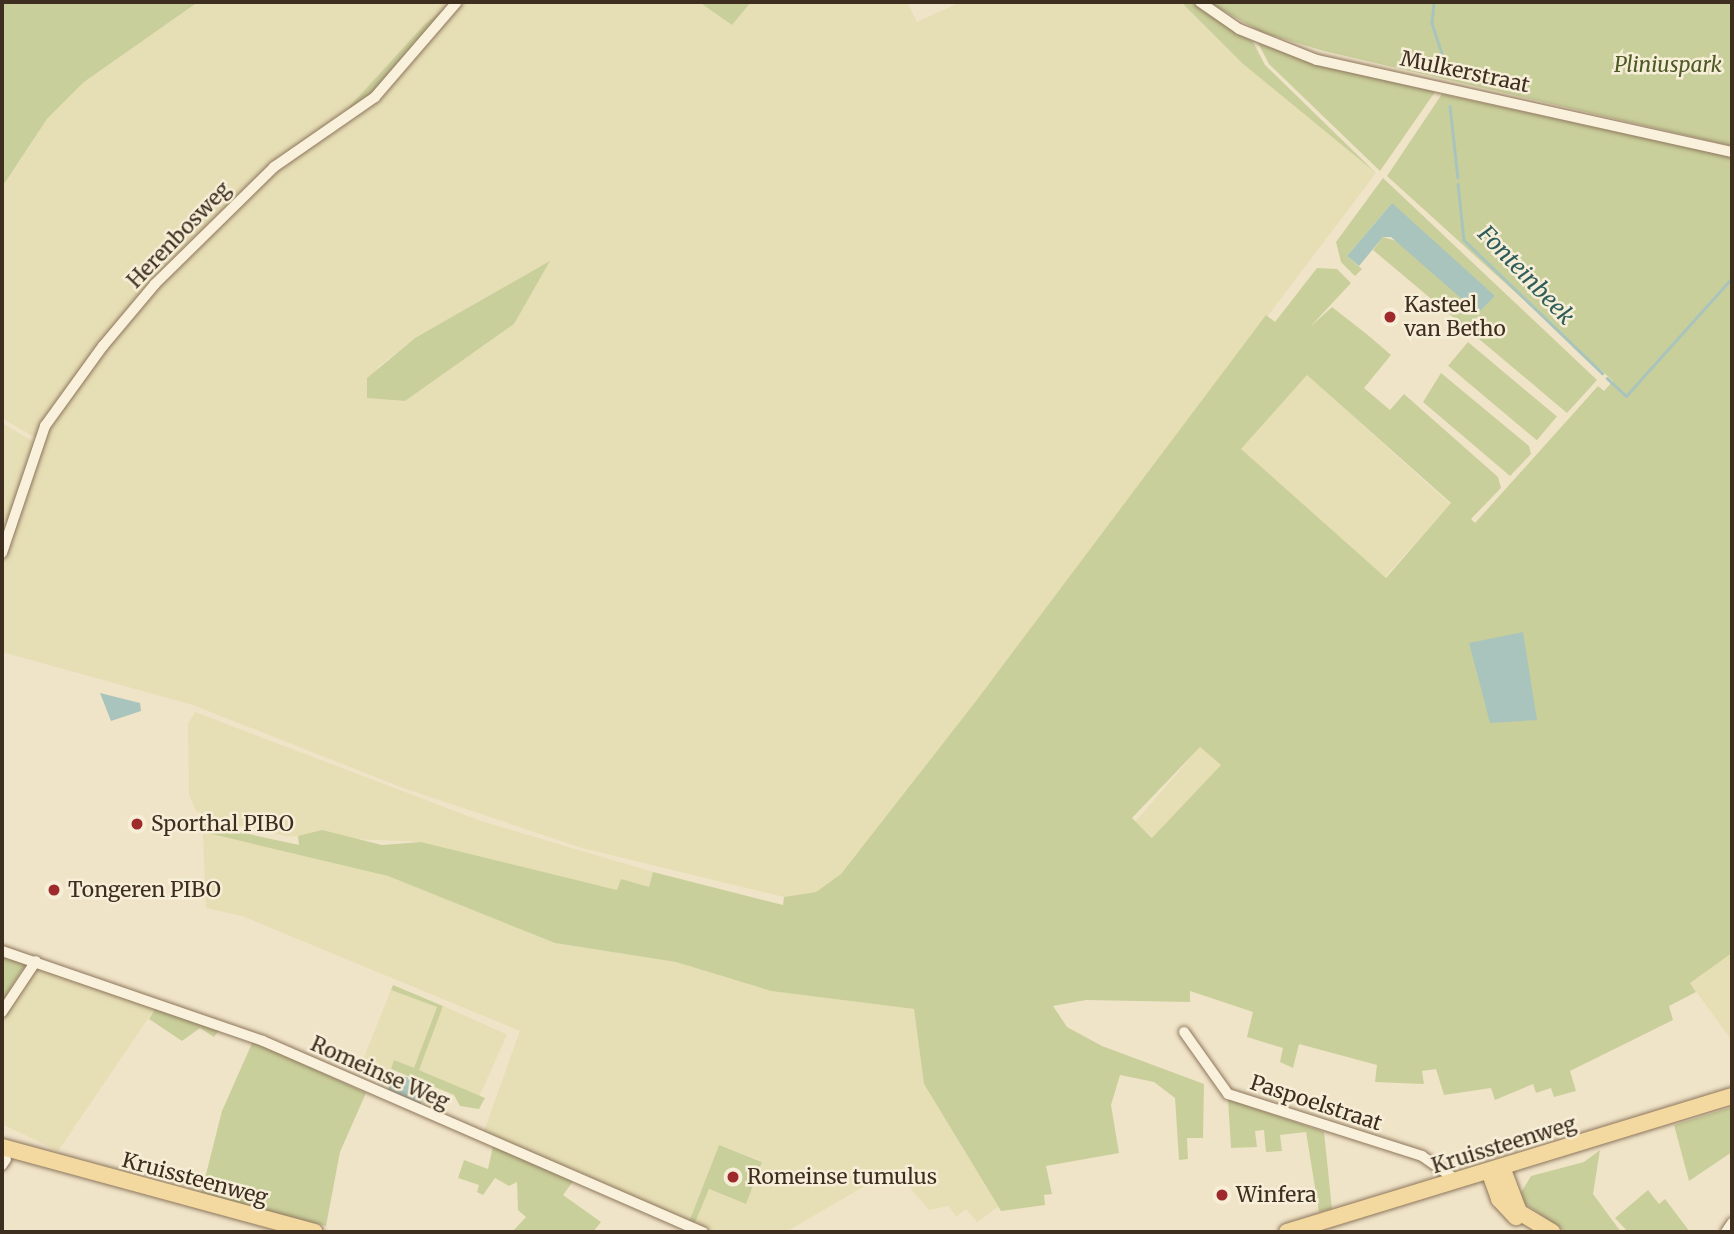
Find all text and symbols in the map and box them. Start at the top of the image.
street label: Mulkerstraat [1398,46,1532,98]
park label: Pliniuspark [1614,52,1722,78]
street label: Herenbosweg [122,177,236,293]
water label: Fonteinbeek [1472,220,1580,330]
place label: Kasteel van Betho [1404,292,1506,342]
marker: Kasteel van Betho [1382,309,1398,325]
place label: Sporthal PIBO [151,811,294,837]
marker: Sporthal PIBO [129,816,145,832]
place label: Tongeren PIBO [68,877,221,903]
marker: Tongeren PIBO [46,882,62,898]
street label: Romeinse Weg [307,1031,453,1115]
street label: Paspoelstraat [1247,1070,1385,1136]
street label: Kruissteenweg [1429,1111,1579,1179]
street label: Kruissteenweg [119,1147,271,1211]
place label: Romeinse tumulus [747,1164,937,1190]
marker: Romeinse tumulus [725,1169,741,1185]
place label: Winfera [1236,1182,1317,1208]
marker: Winfera [1214,1187,1230,1203]

